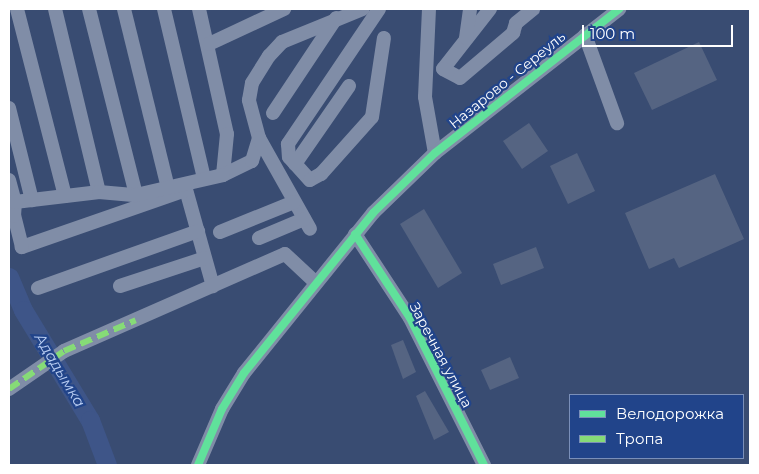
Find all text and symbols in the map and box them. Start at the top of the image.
scale bar [584,15,735,47]
text: 100 m [590,24,635,43]
street label: Назарово - Сереуль [446,28,568,132]
street label: Заречная улица [406,299,476,411]
water label: Ададымка [31,330,89,410]
legend [569,394,744,459]
text: Велодорожка [616,404,724,423]
text: Тропа [616,429,663,448]

